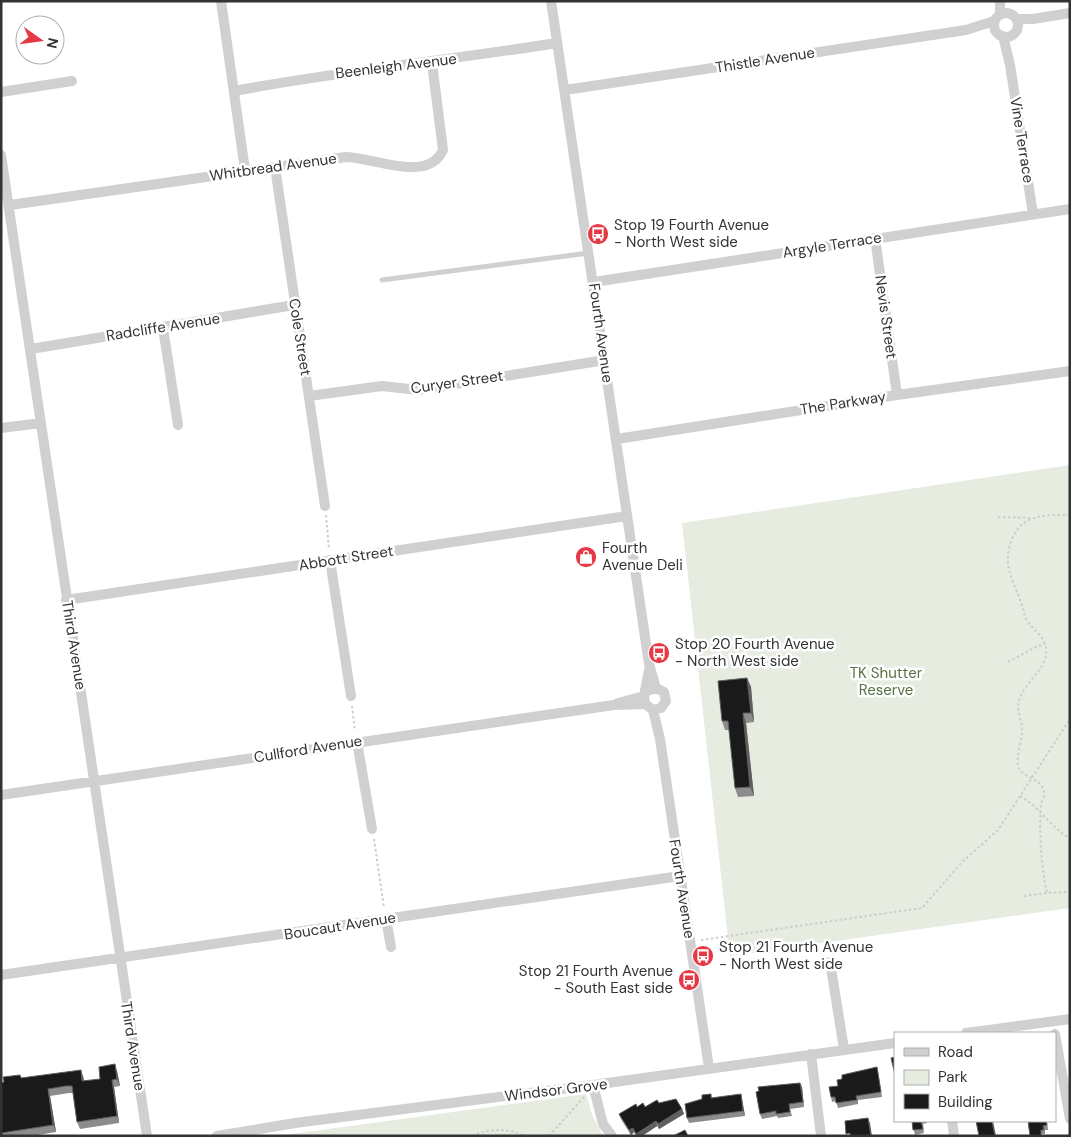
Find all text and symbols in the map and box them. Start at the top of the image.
north arrow [15,15,65,65]
text: N [43,36,63,50]
street label: Thistle Avenue [714,42,816,78]
street label: Beenleigh Avenue [334,49,458,83]
street label: Vine Terrace [1005,96,1039,184]
street label: Whitbread Avenue [208,148,338,186]
place label: Stop 19 Fourth Avenue - North West side [614,215,769,252]
bus stop icon: Stop 19 Fourth Avenue - North West side [586,222,610,246]
street label: Argyle Terrace [781,227,883,263]
street label: Nevis Street [870,274,902,360]
street label: Fourth Avenue [584,282,618,384]
street label: Cole Street [284,297,316,377]
street label: Radcliffe Avenue [105,308,221,346]
street label: Curyer Street [410,366,505,398]
street label: The Parkway [799,386,888,420]
place label: Fourth Avenue Deli [602,538,683,575]
street label: Abbott Street [297,541,395,575]
shop icon: Fourth Avenue Deli [574,545,598,569]
street label: Third Avenue [57,599,91,691]
place label: Stop 20 Fourth Avenue - North West side [675,634,835,671]
bus stop icon: Stop 20 Fourth Avenue - North West side [647,641,671,665]
park label: TK Shutter Reserve [850,663,923,700]
street label: Cullford Avenue [252,731,364,767]
street label: Fourth Avenue [664,838,700,940]
street label: Boucaut Avenue [283,907,397,945]
place label: Stop 21 Fourth Avenue - North West side [719,937,873,974]
bus stop icon: Stop 21 Fourth Avenue - North West side [691,944,715,968]
place label: Stop 21 Fourth Avenue - South East side [519,961,673,998]
bus stop icon: Stop 21 Fourth Avenue - South East side [677,968,701,992]
street label: Third Avenue [116,1000,150,1092]
legend [894,1032,1056,1122]
text: Road [938,1042,973,1062]
text: Park [938,1067,968,1087]
street label: Windsor Grove [504,1074,608,1106]
text: Building [938,1092,993,1112]

